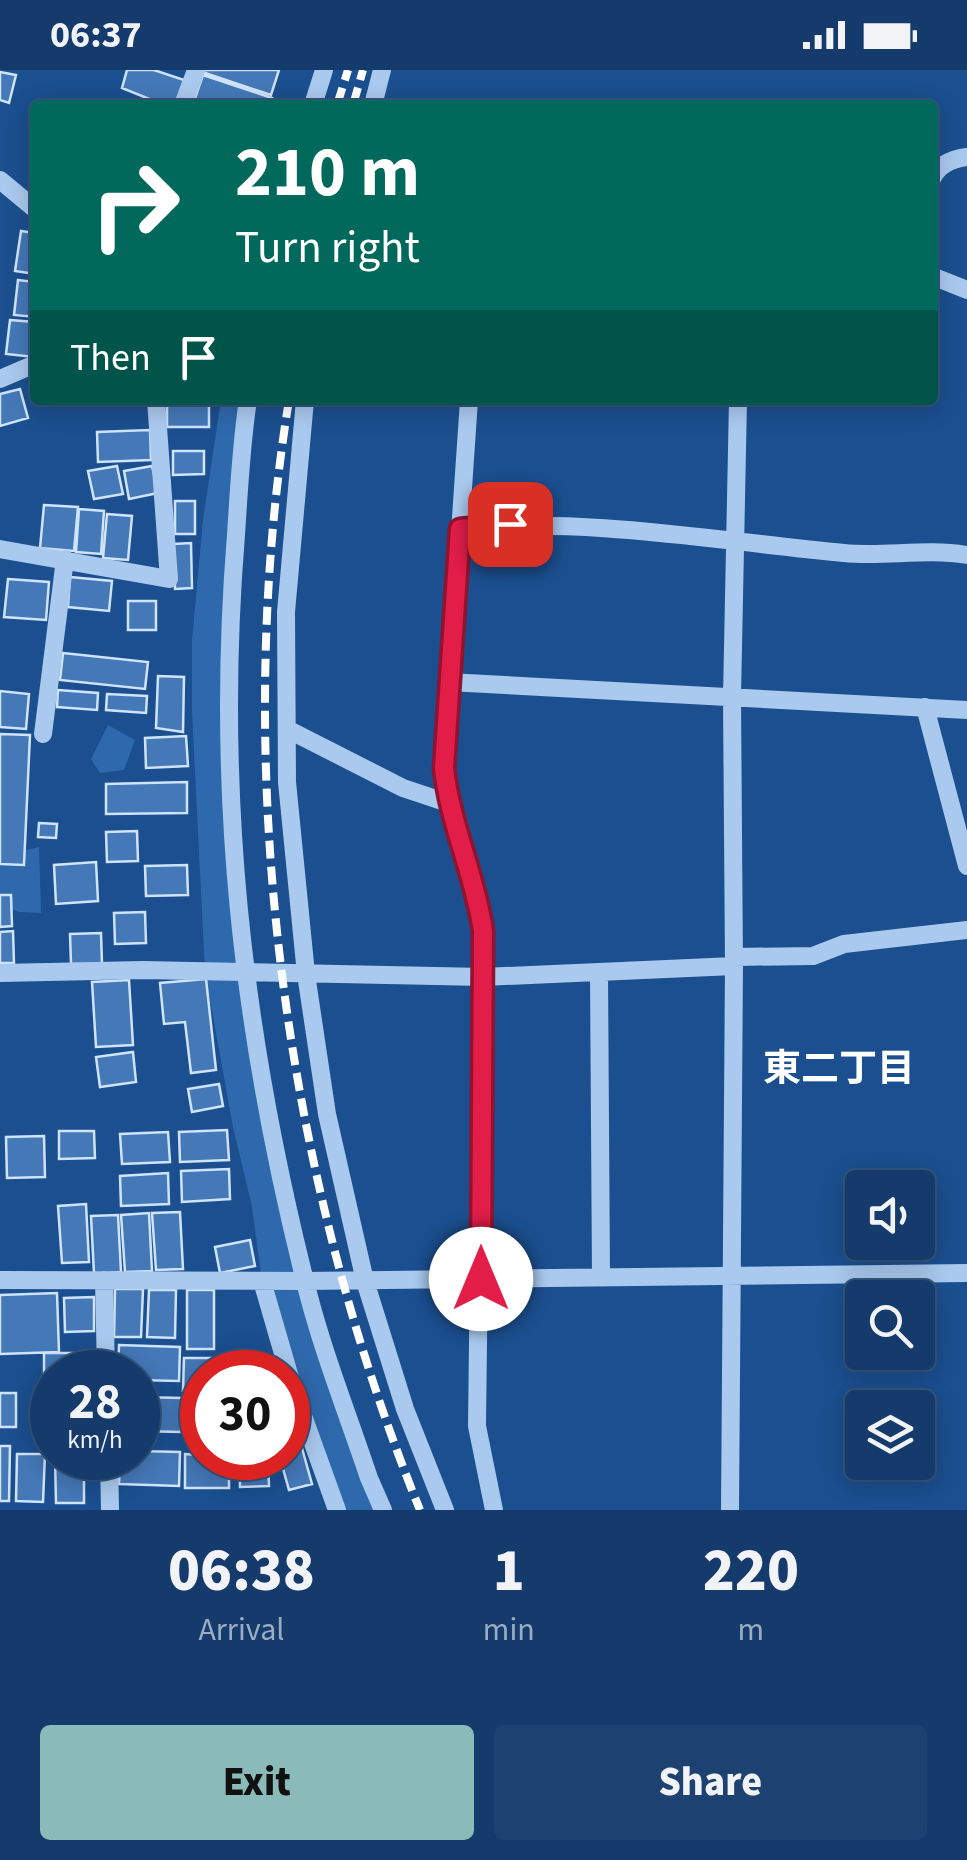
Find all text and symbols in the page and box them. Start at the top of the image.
text: 06:37 [50,8,142,62]
text: 210 m [235,123,420,223]
icon: right [70,140,200,270]
text: Turn right [235,216,420,280]
icon: arrive [171,330,226,385]
text: Then [70,331,151,385]
pin [468,482,553,567]
icon: arrive [483,497,538,552]
district label: 東二丁目 [763,1042,915,1096]
map controls [845,1170,935,1480]
button: sound [845,1170,935,1260]
position arrow [429,1227,533,1331]
button: search [845,1280,935,1370]
speed limit sign: 30 [180,1350,310,1480]
text: 28 [69,1367,121,1438]
button: layers [845,1390,935,1480]
text: km/h [67,1422,123,1458]
text: 06:38 [168,1529,315,1614]
text: 1 [493,1529,525,1614]
text: 220 [703,1529,799,1614]
text: Arrival [198,1607,284,1653]
text: min [483,1607,535,1653]
text: m [738,1607,764,1653]
button: Exit [40,1725,474,1840]
button: Share [494,1725,927,1840]

